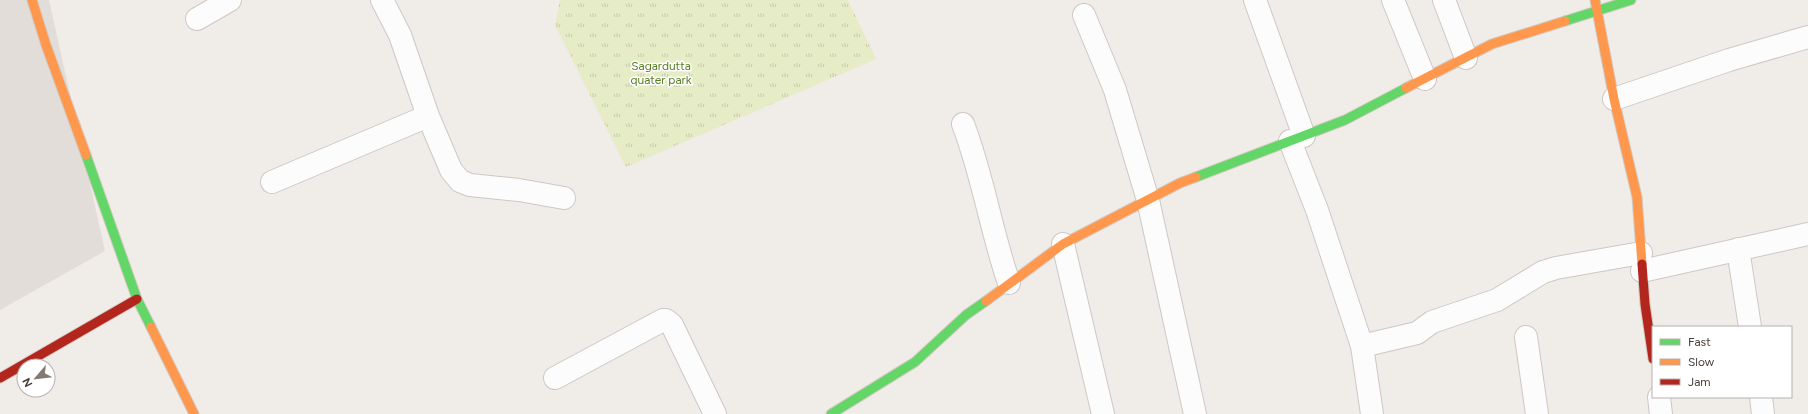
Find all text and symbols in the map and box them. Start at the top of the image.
park label: Sagardutta quater park [631,59,692,87]
legend [1652,326,1792,398]
text: Fast [1688,335,1711,349]
text: Slow [1688,355,1715,369]
north arrow [16,358,56,398]
text: Jam [1688,375,1711,389]
text: N [20,376,35,389]

